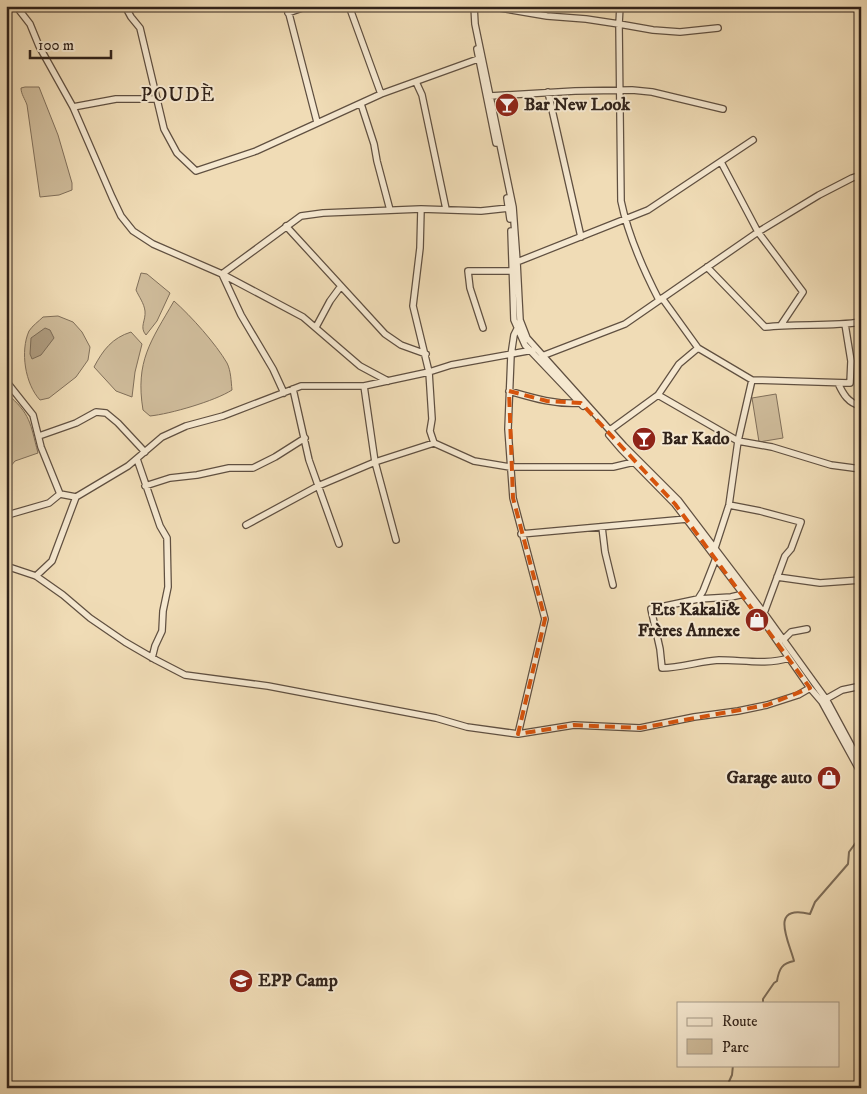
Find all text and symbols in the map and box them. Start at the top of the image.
scale bar [30,28,111,60]
text: 100 m [38,36,74,55]
district label: POUDÈ [141,83,215,108]
bar icon: Bar New Look [494,92,520,118]
place label: Bar New Look [524,94,631,116]
bar icon: Bar Kado [631,426,657,452]
place label: Bar Kado [662,428,730,450]
place label: Ets Kakali& Frères Annexe [638,599,741,642]
shop icon: Ets Kakali& Frères Annexe [744,607,770,633]
shop icon: Garage auto [816,765,842,791]
place label: Garage auto [726,767,812,789]
school or university icon: EPP Camp [228,968,254,994]
place label: EPP Camp [258,970,338,992]
legend [677,1002,840,1066]
text: Route [722,1012,757,1031]
text: Parc [722,1038,750,1057]

